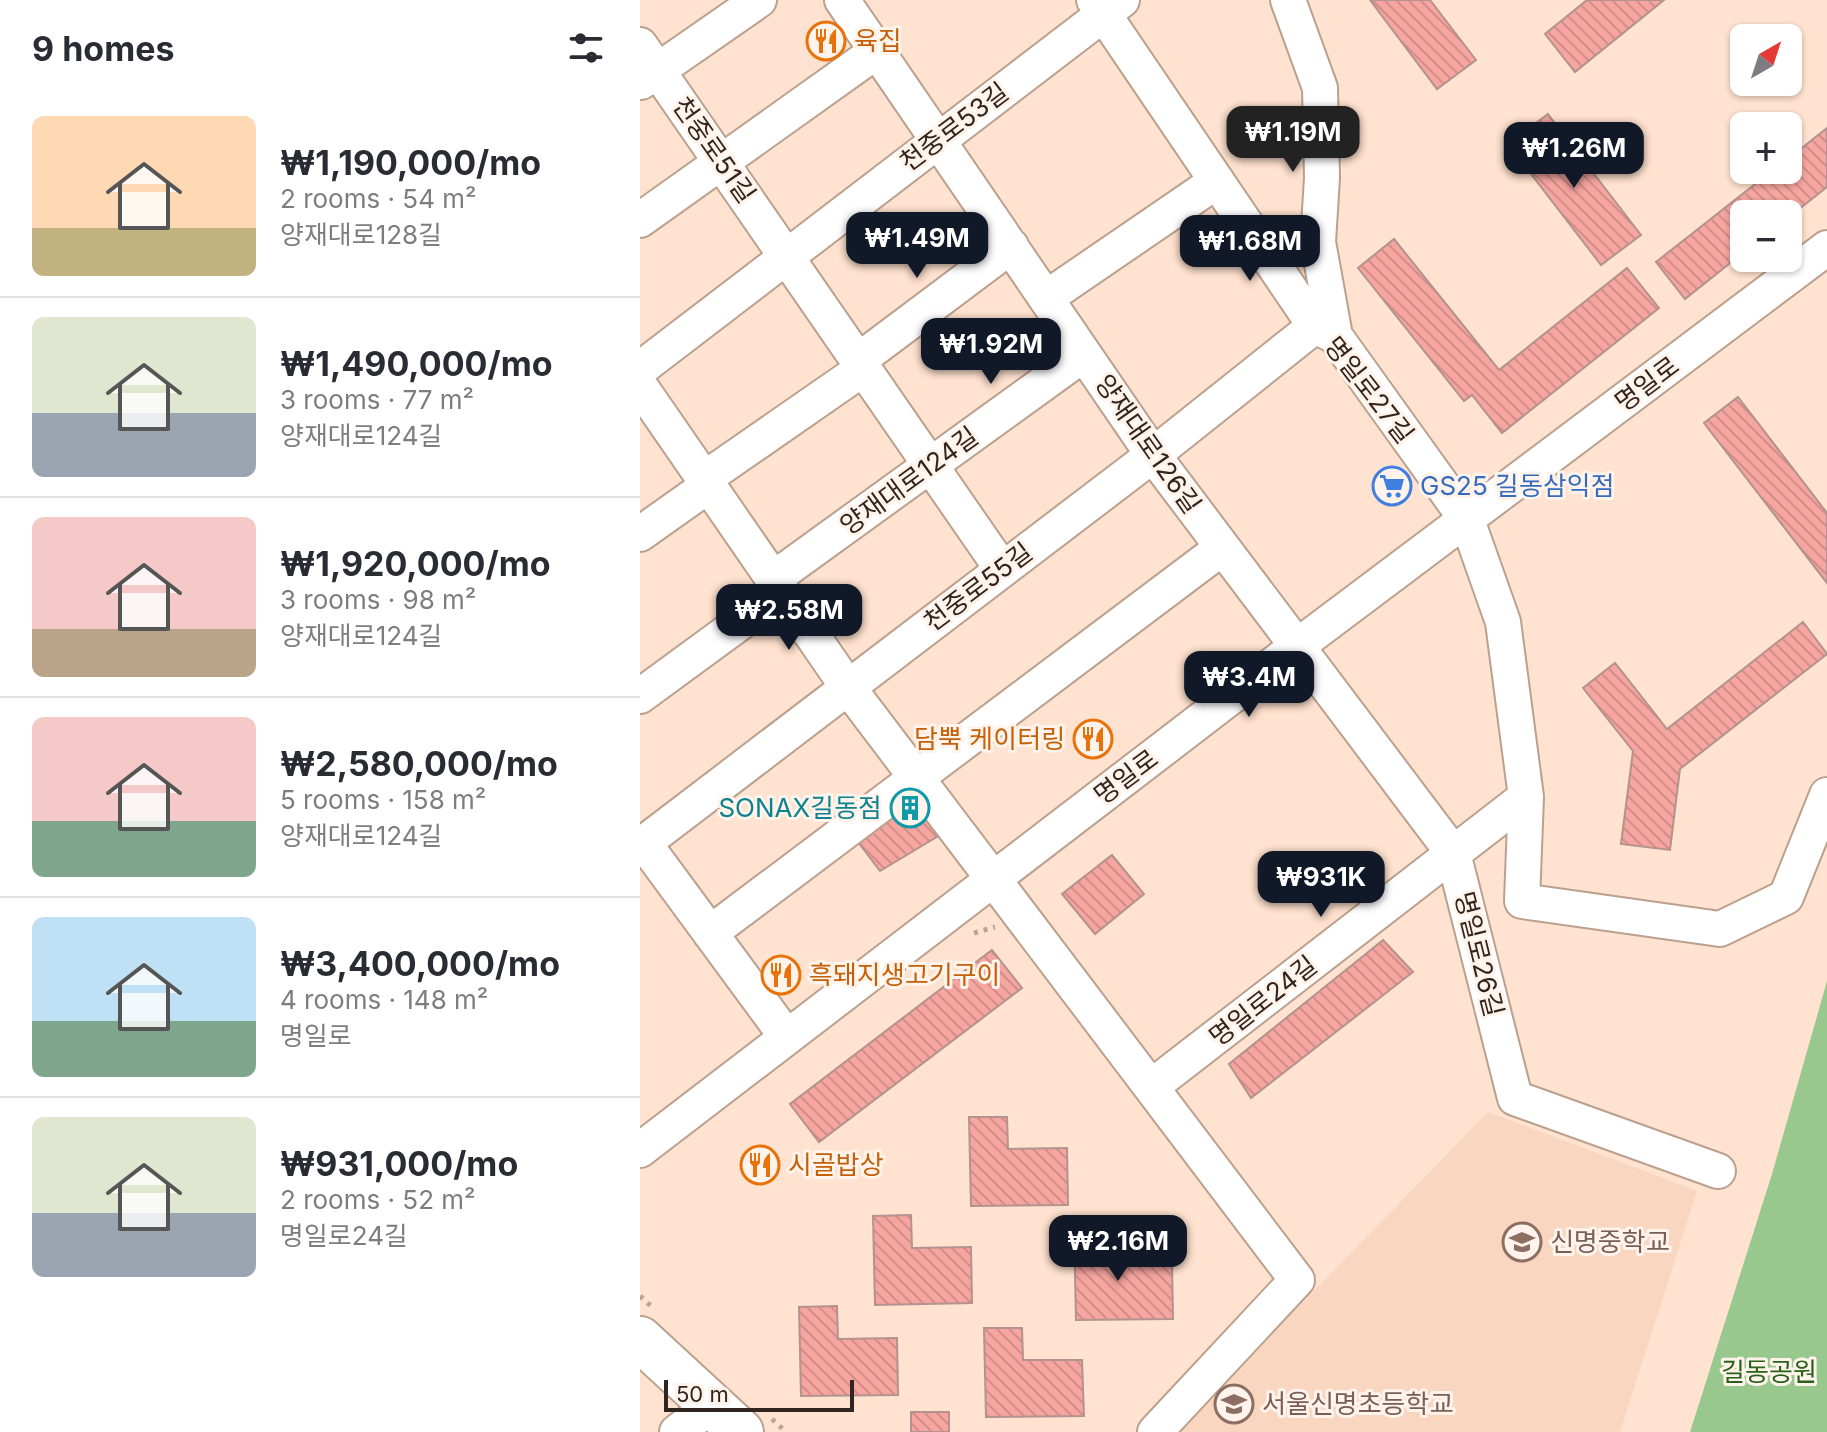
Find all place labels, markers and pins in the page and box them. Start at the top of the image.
restaurant icon: 육집 [805,20,847,62]
place label: 육집 [854,25,902,56]
pin: ₩1.19M [1228,106,1358,174]
pin: ₩1.26M [1509,122,1639,190]
pin: ₩1.49M [852,212,982,280]
pin: ₩1.68M [1185,215,1315,283]
pin: ₩1.92M [926,318,1056,386]
supermarket icon: GS25 길동삼익점 [1371,465,1413,507]
place label: GS25 길동삼익점 [1420,470,1615,501]
pin: ₩2.58M [724,584,854,652]
pin: ₩3.4M [1193,651,1305,719]
restaurant icon: 담뿍 케이터링 [1072,718,1114,760]
place label: 담뿍 케이터링 [914,723,1065,754]
building icon: SONAX길동점 [889,787,931,829]
place label: SONAX길동점 [718,792,882,823]
pin: ₩931K [1265,851,1377,919]
restaurant icon: 흑돼지생고기구이 [760,954,802,996]
place label: 흑돼지생고기구이 [809,959,1000,990]
restaurant icon: 시골밥상 [739,1144,781,1186]
place label: 시골밥상 [788,1149,884,1180]
pin: ₩2.16M [1053,1215,1183,1283]
school or university icon: 신명중학교 [1501,1221,1543,1263]
place label: 신명중학교 [1550,1226,1670,1257]
school or university icon: 서울신명초등학교 [1213,1383,1255,1425]
place label: 서울신명초등학교 [1262,1388,1453,1419]

